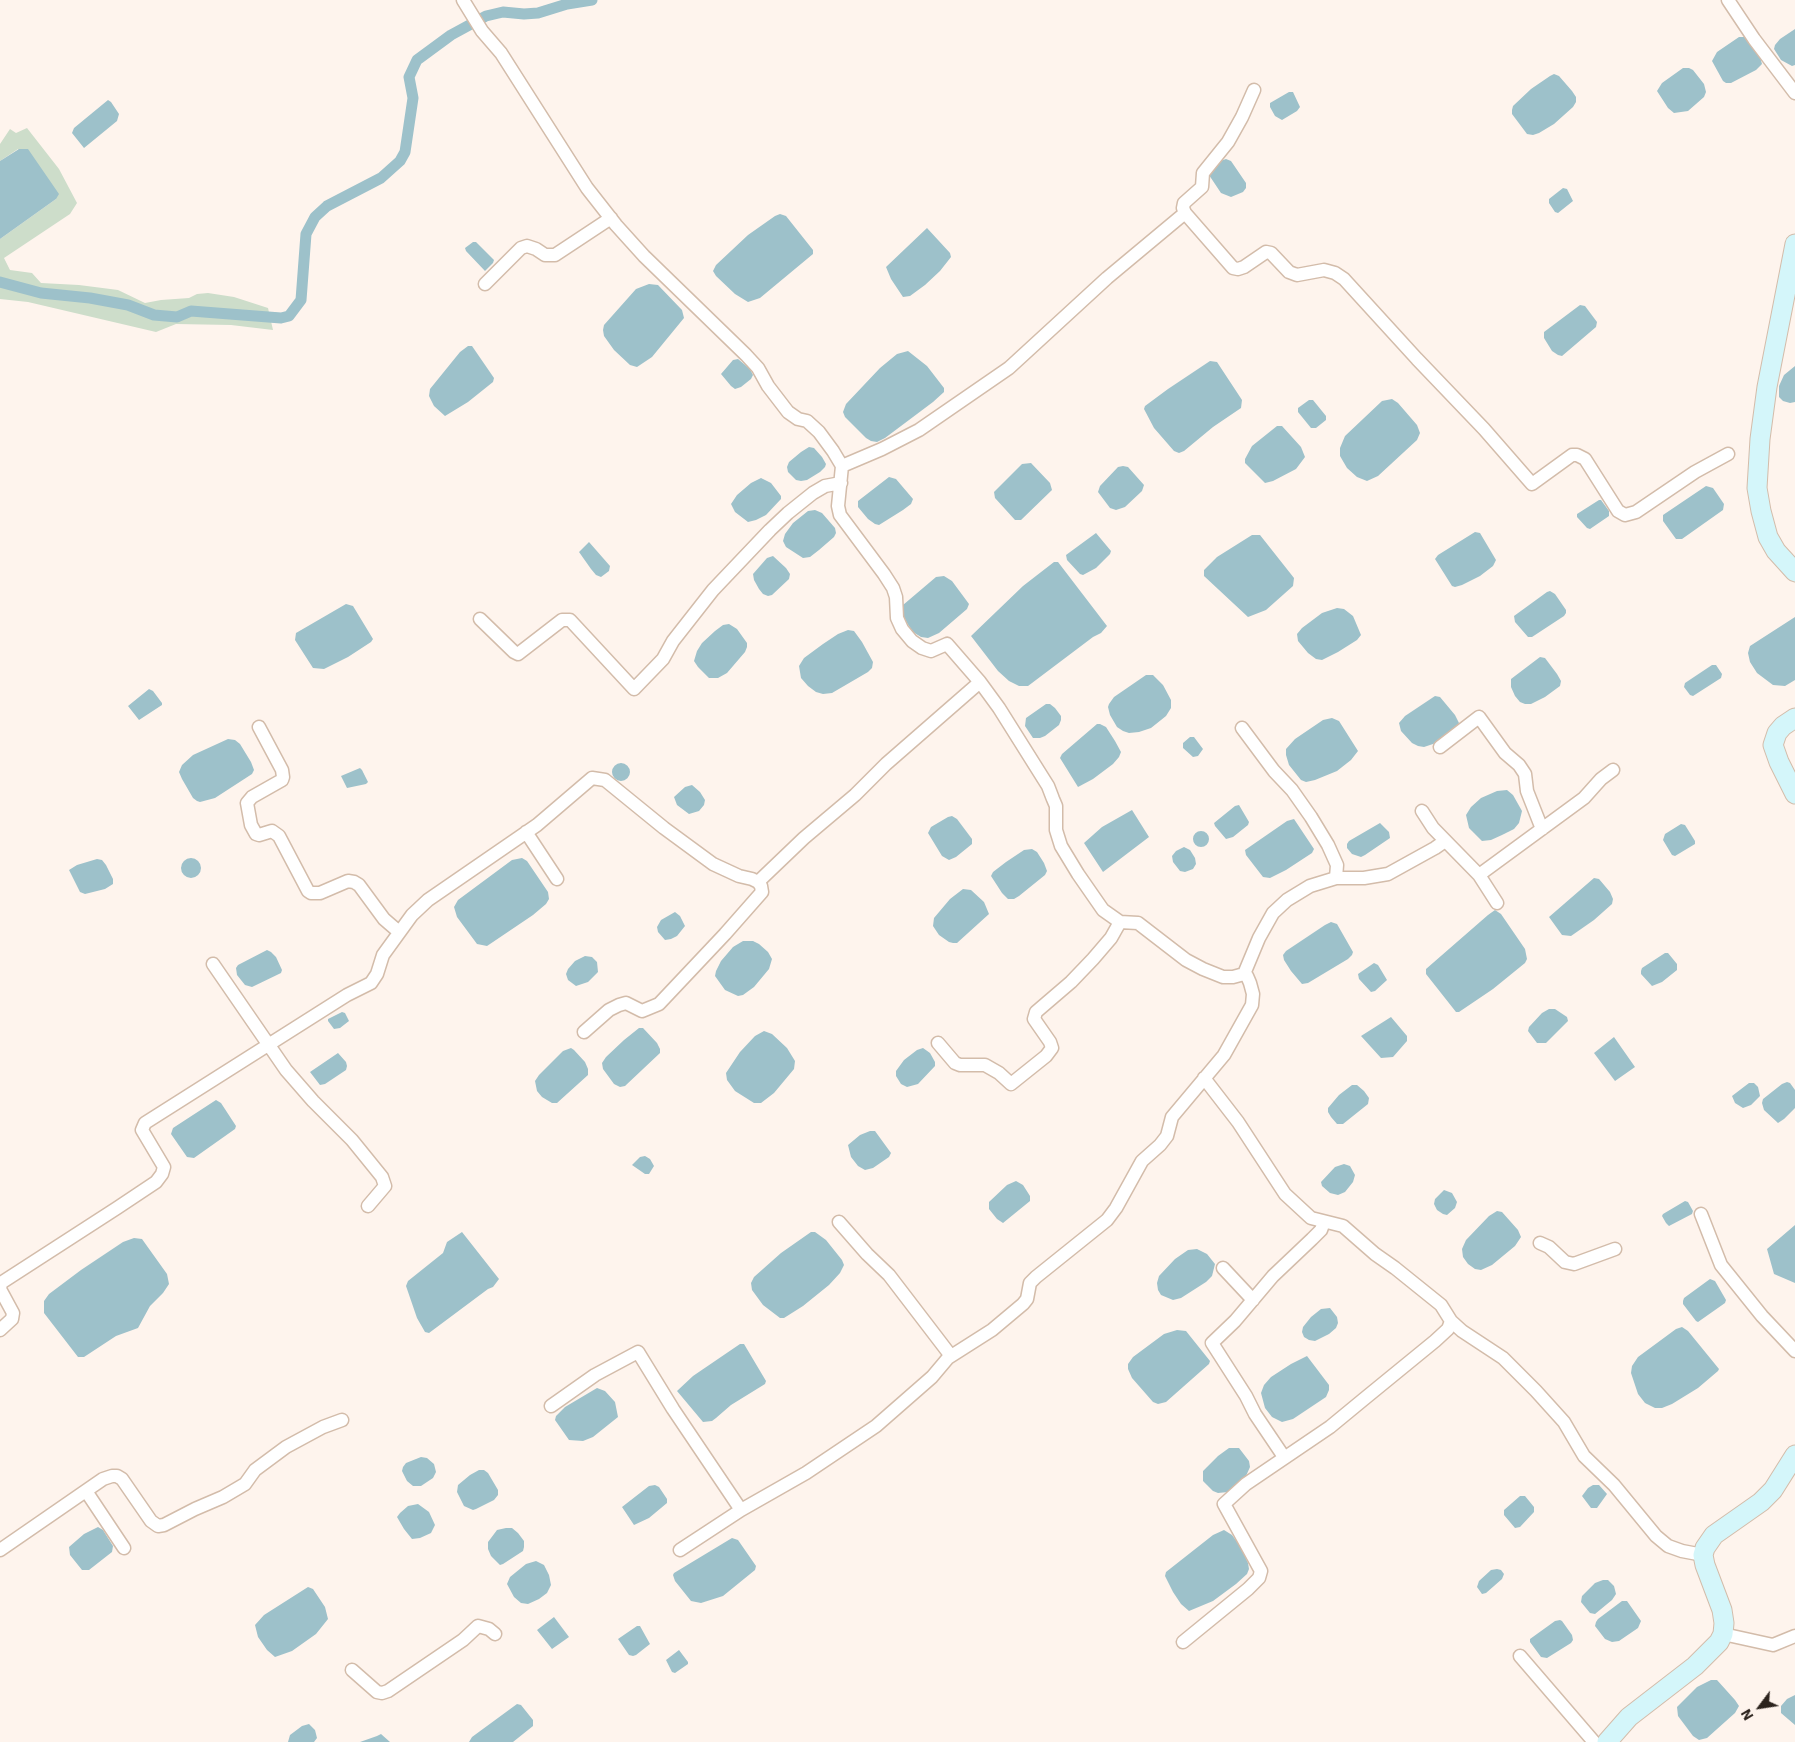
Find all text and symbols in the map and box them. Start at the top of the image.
north arrow [1735,1682,1785,1732]
text: N [1737,1706,1757,1724]

